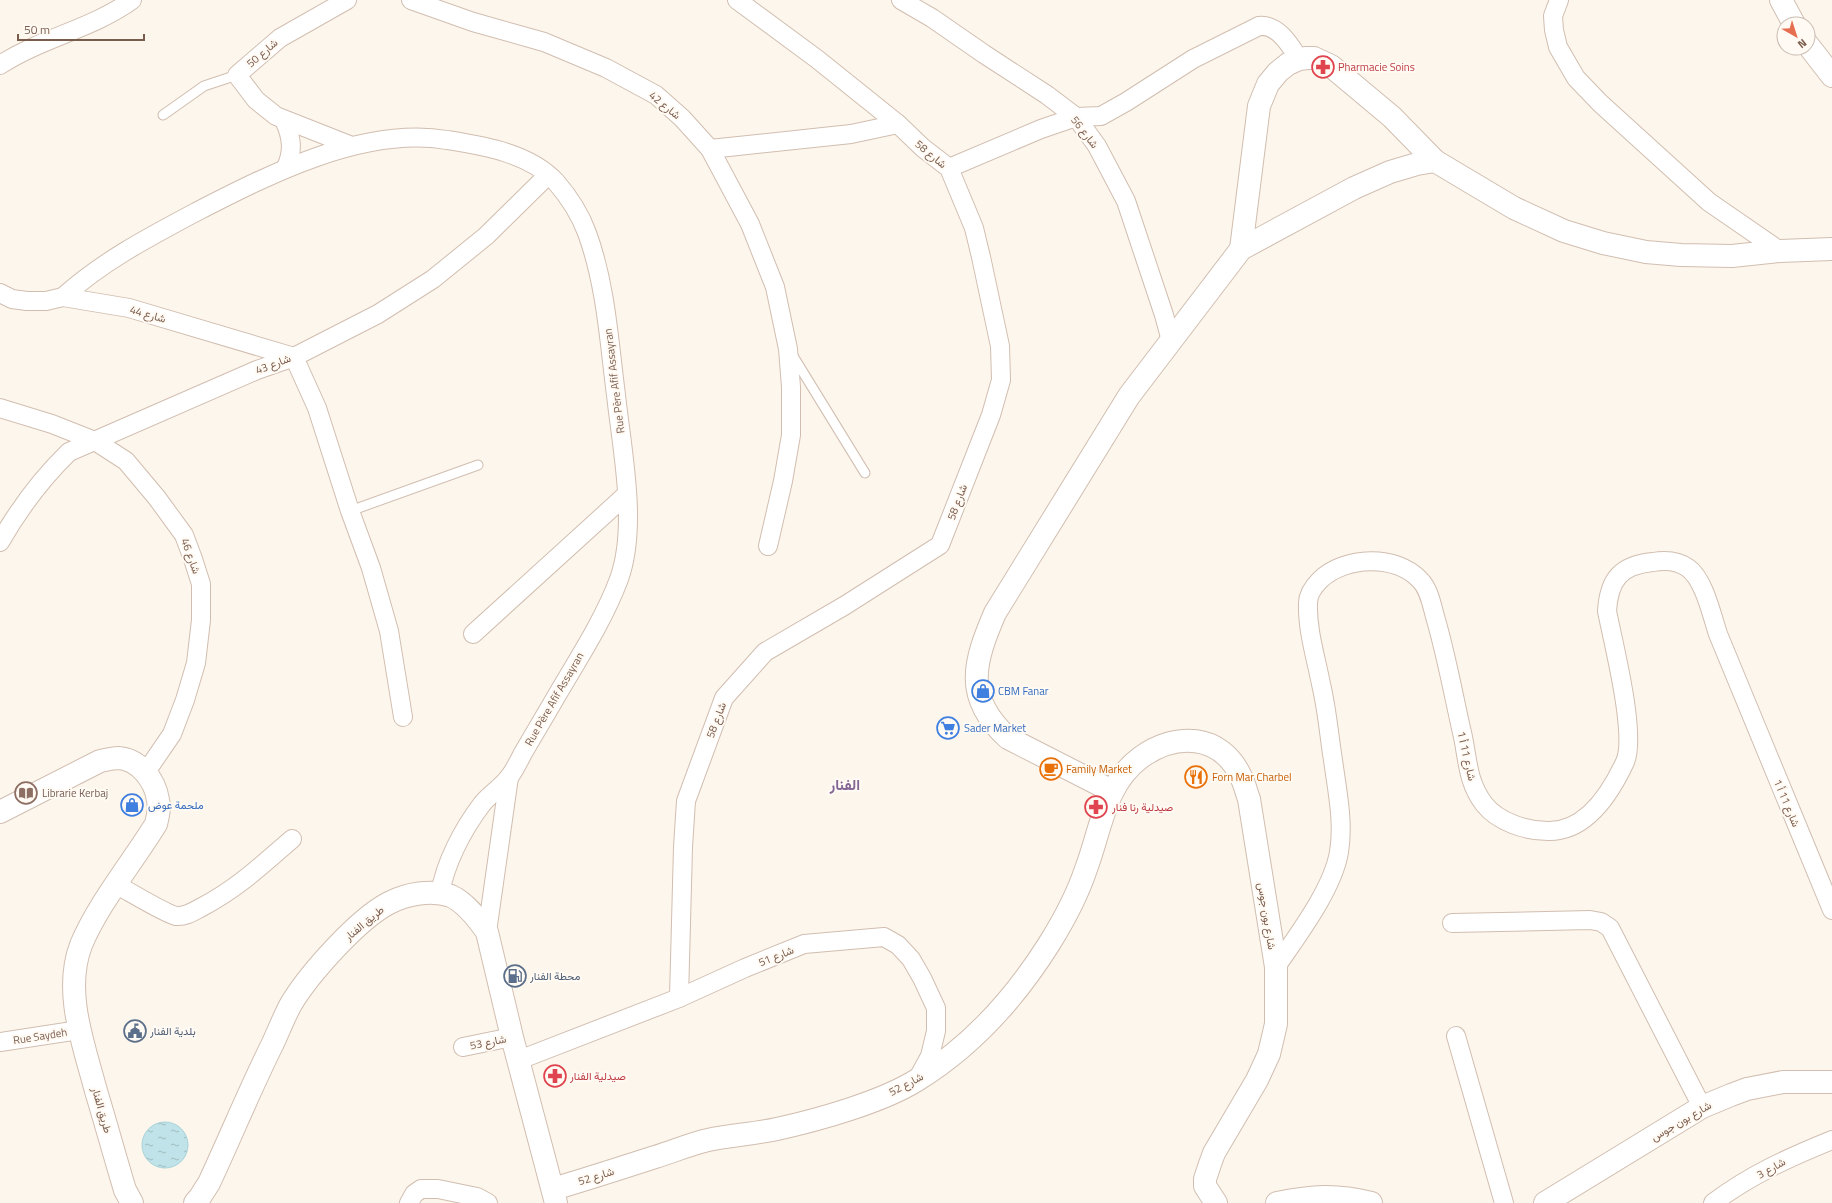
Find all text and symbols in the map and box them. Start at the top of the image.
scale bar [18,16,144,42]
north arrow [1776,16,1816,56]
text: 50 m [24,20,50,39]
street label: شارع 50 [243,35,281,71]
text: N [1794,35,1810,52]
pharmacy icon: Pharmacie Soins [1310,54,1336,80]
place label: Pharmacie Soins [1338,59,1415,75]
street label: شارع 42 [646,87,685,123]
street label: شارع 56 [1067,113,1103,152]
street label: شارع 58 [912,136,951,172]
street label: شارع 44 [128,301,168,327]
street label: Rue Père Afif Assayran [600,328,628,434]
street label: شارع 43 [253,350,293,378]
street label: شارع 58 [943,482,971,522]
street label: شارع 46 [177,536,205,576]
street label: Rue Père Afif Assayran [521,649,587,749]
shop icon: CBM Fanar [970,678,996,704]
place label: CBM Fanar [998,683,1049,699]
street label: شارع 58 [702,700,730,740]
supermarket icon: Sader Market [935,715,961,741]
place label: Sader Market [964,720,1026,736]
street label: شارع 11 أ 1 [1454,730,1481,783]
cafe icon: Family Market [1038,756,1064,782]
place label: Family Market [1066,761,1132,777]
restaurant icon: Forn Mar Charbel [1183,764,1209,790]
place label: Forn Mar Charbel [1212,769,1292,785]
district label: الفنار [829,773,860,796]
street label: شارع 11 أ 1 [1770,777,1804,830]
library icon: Librarie Kerbaj [13,780,39,806]
place label: Librarie Kerbaj [42,785,108,801]
shop icon: ملحمة عوض [119,792,145,818]
pharmacy icon: صيدلية رنا فنار [1083,794,1109,820]
place label: ملحمة عوض [148,797,204,813]
place label: صيدلية رنا فنار [1111,799,1173,815]
street label: شارع بون جوس [1254,881,1280,951]
street label: طريق الفنار [340,902,387,945]
street label: شارع 51 [756,942,796,970]
fuel station icon: محطة الفنار [502,963,528,989]
place label: محطة الفنار [529,968,581,984]
public building icon: بلدية الفنار [122,1018,148,1044]
place label: بلدية الفنار [149,1023,196,1039]
street label: Rue Saydeh [12,1024,68,1048]
street label: شارع 53 [468,1031,508,1053]
pharmacy icon: صيدلية الفنار [542,1063,568,1089]
place label: صيدلية الفنار [569,1068,626,1084]
street label: شارع 52 [886,1068,926,1100]
street label: طريق الفنار [88,1084,116,1135]
street label: شارع بون جوس [1648,1097,1715,1145]
street label: شارع 3 [1754,1153,1789,1182]
street label: شارع 52 [576,1163,616,1189]

